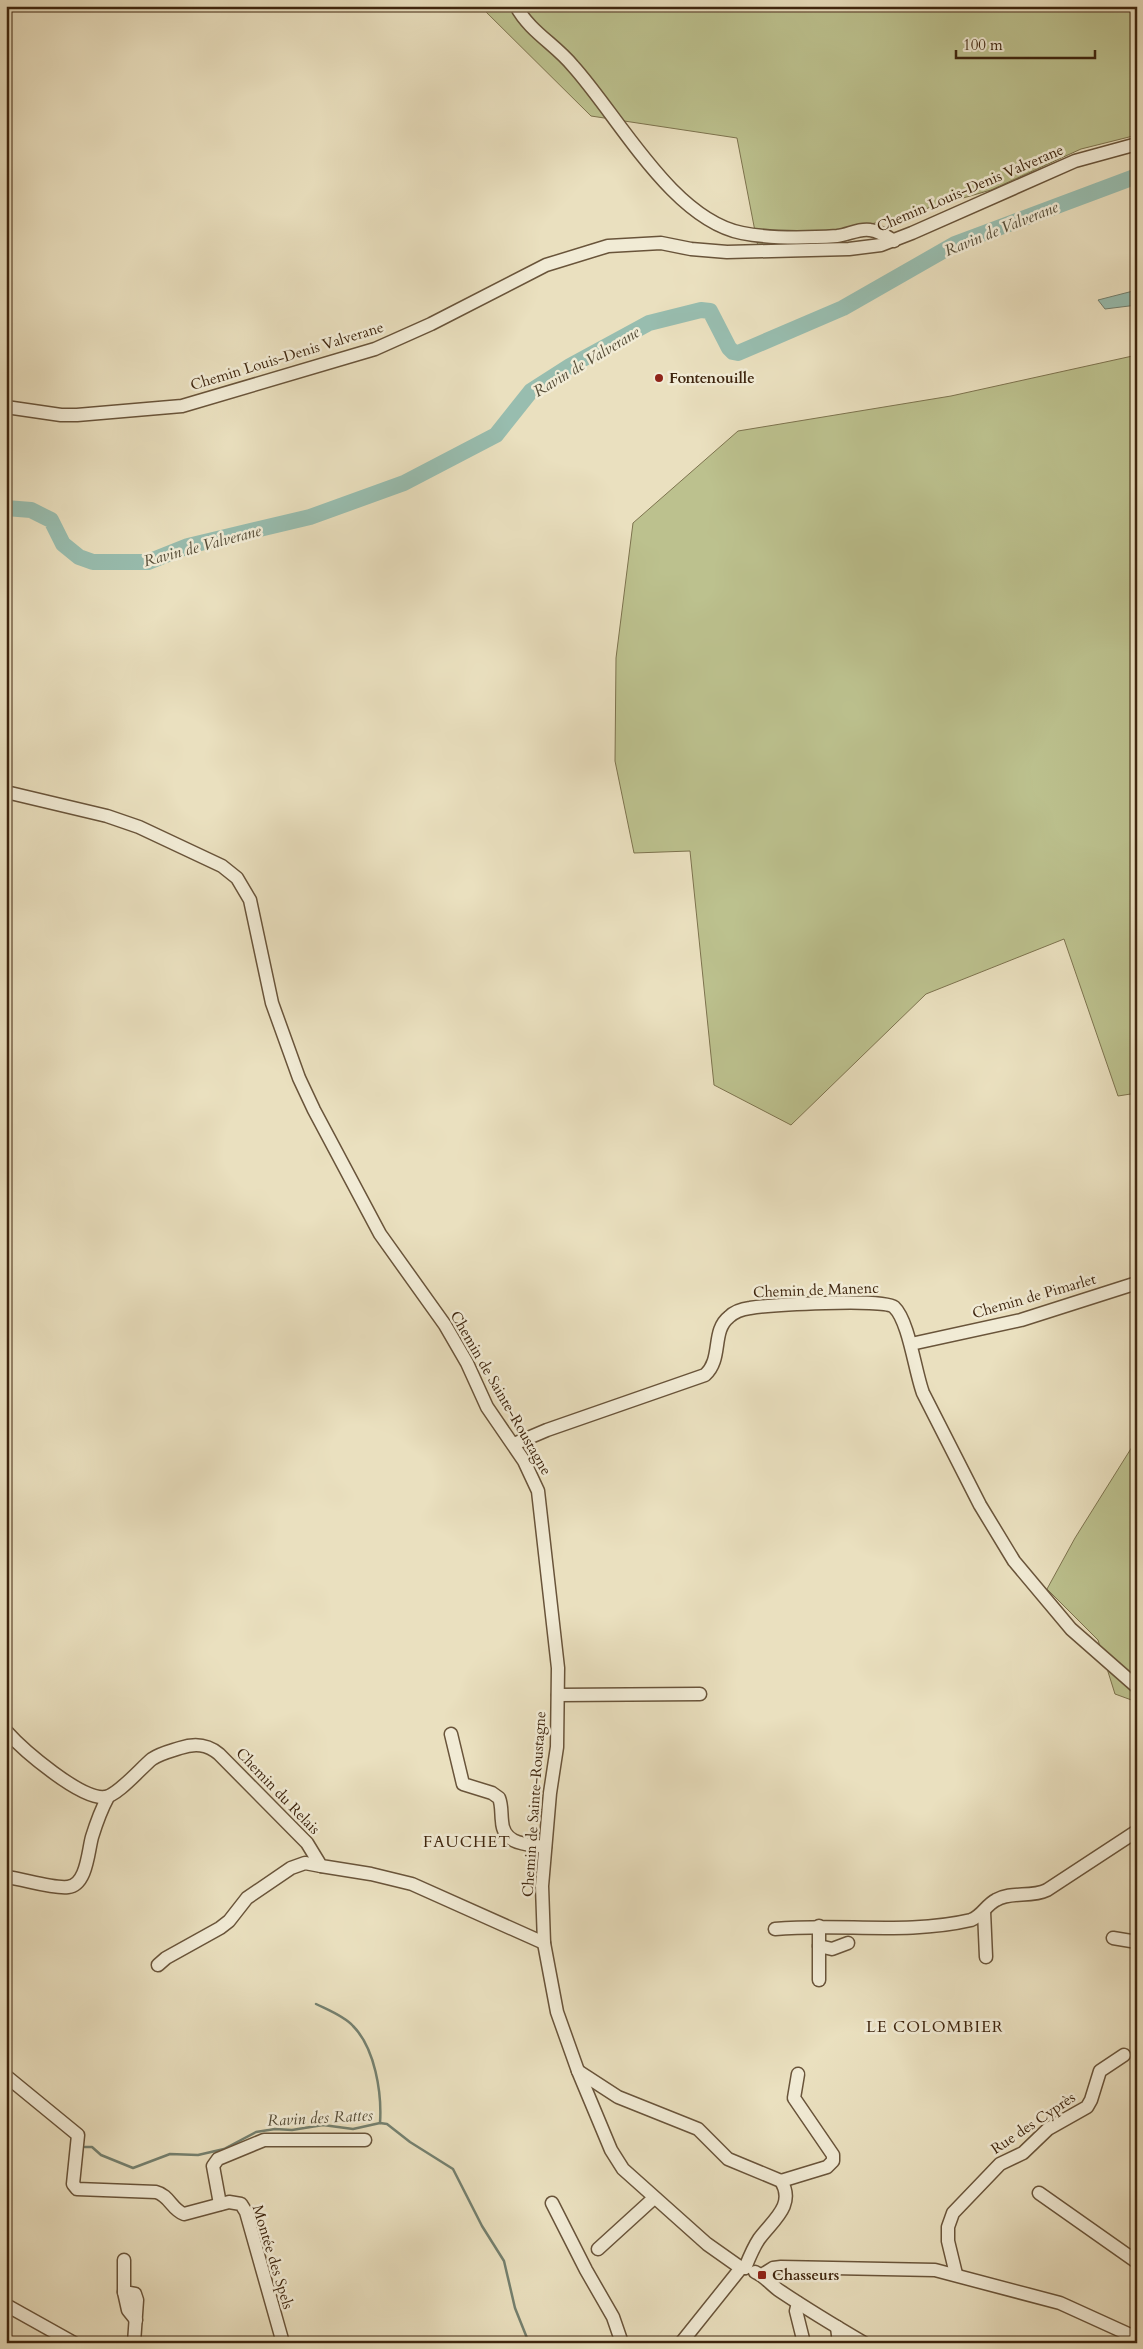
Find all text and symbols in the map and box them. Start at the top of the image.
scale bar [956,28,1094,60]
text: 100 m [963,35,1003,55]
street label: Chemin Louis-Denis Valverane [874,139,1067,236]
water label: Ravin de Valverane [941,196,1062,262]
street label: Chemin Louis-Denis Valverane [188,317,386,395]
water label: Ravin de Valverane [529,321,645,402]
place label: Fontenouille [669,368,755,388]
marker: Fontenouille [653,372,665,384]
water label: Ravin de Valverane [141,520,264,572]
street label: Chemin de Pimarlet [970,1269,1098,1323]
street label: Chemin de Manenc [753,1278,880,1302]
street label: Chemin de Sainte-Roustagne [446,1307,556,1479]
street label: Chemin de Sainte-Roustagne [518,1710,550,1898]
street label: Chemin du Relais [232,1743,324,1839]
district label: FAUCHET [423,1831,511,1853]
district label: LE COLOMBIER [866,2016,1004,2038]
street label: Rue des Cyprès [987,2087,1079,2159]
water label: Ravin des Rattes [267,2104,374,2132]
street label: Montée des Spels [248,2202,298,2312]
place label: Chasseurs [772,2265,839,2285]
marker: Chasseurs [756,2269,768,2281]

